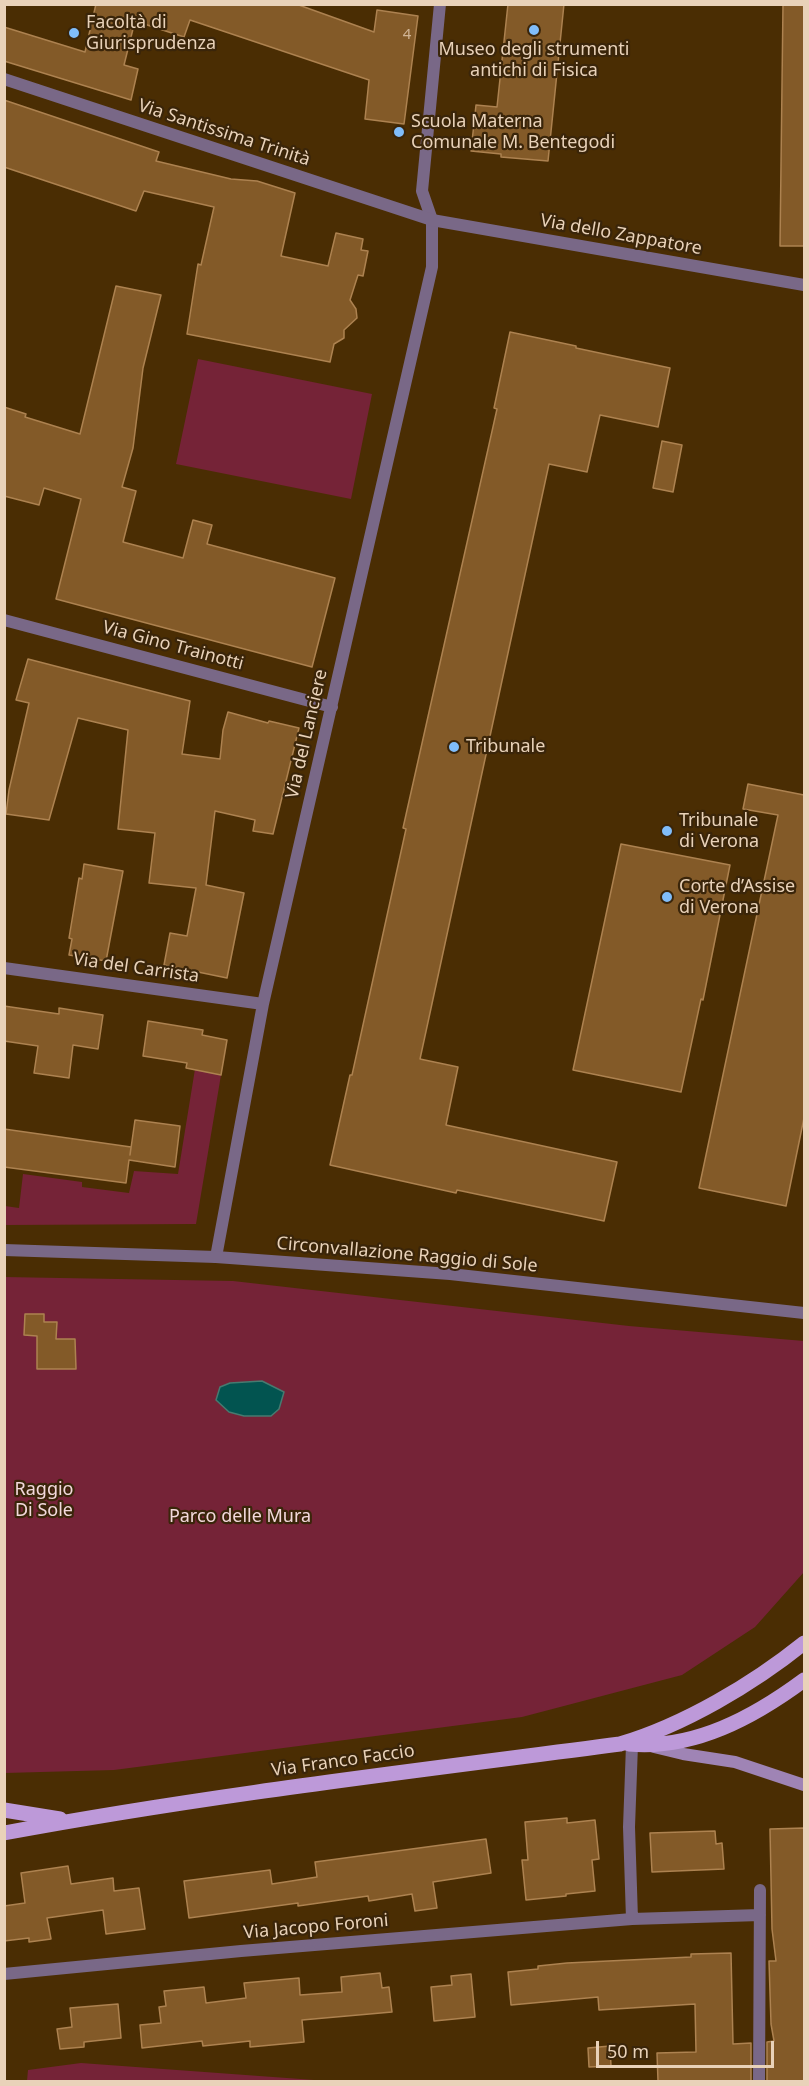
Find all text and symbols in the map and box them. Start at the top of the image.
place label: Facoltà di Giurisprudenza [86,12,216,54]
marker: Museo degli strumenti antichi di Fisica [527,23,541,37]
marker: Facoltà di Giurisprudenza [67,26,81,40]
house number: 4 [403,26,411,44]
place label: Museo degli strumenti antichi di Fisica [439,39,629,82]
street label: Via Santissima Trinità [135,95,313,171]
place label: Scuola Materna Comunale M. Bentegodi [411,111,615,154]
marker: Scuola Materna Comunale M. Bentegodi [392,125,406,139]
street label: Via dello Zappatore [539,210,703,260]
street label: Via Gino Trainotti [100,617,246,675]
street label: Via del Lanciere [282,667,332,801]
place label: Tribunale [466,736,545,758]
marker: Tribunale [447,740,461,754]
place label: Tribunale di Verona [679,810,759,852]
marker: Tribunale di Verona [660,824,674,838]
place label: Corte d’Assise di Verona [679,876,795,918]
marker: Corte d’Assise di Verona [660,890,674,904]
street label: Via del Carrista [72,948,200,988]
street label: Circonvallazione Raggio di Sole [276,1233,538,1277]
park label: Raggio Di Sole [15,1479,73,1522]
park label: Parco delle Mura [169,1506,311,1528]
street label: Via Franco Faccio [270,1740,416,1782]
street label: Via Jacopo Foroni [243,1910,389,1944]
scale bar [599,2029,778,2067]
text: 50 m [607,2039,649,2063]

